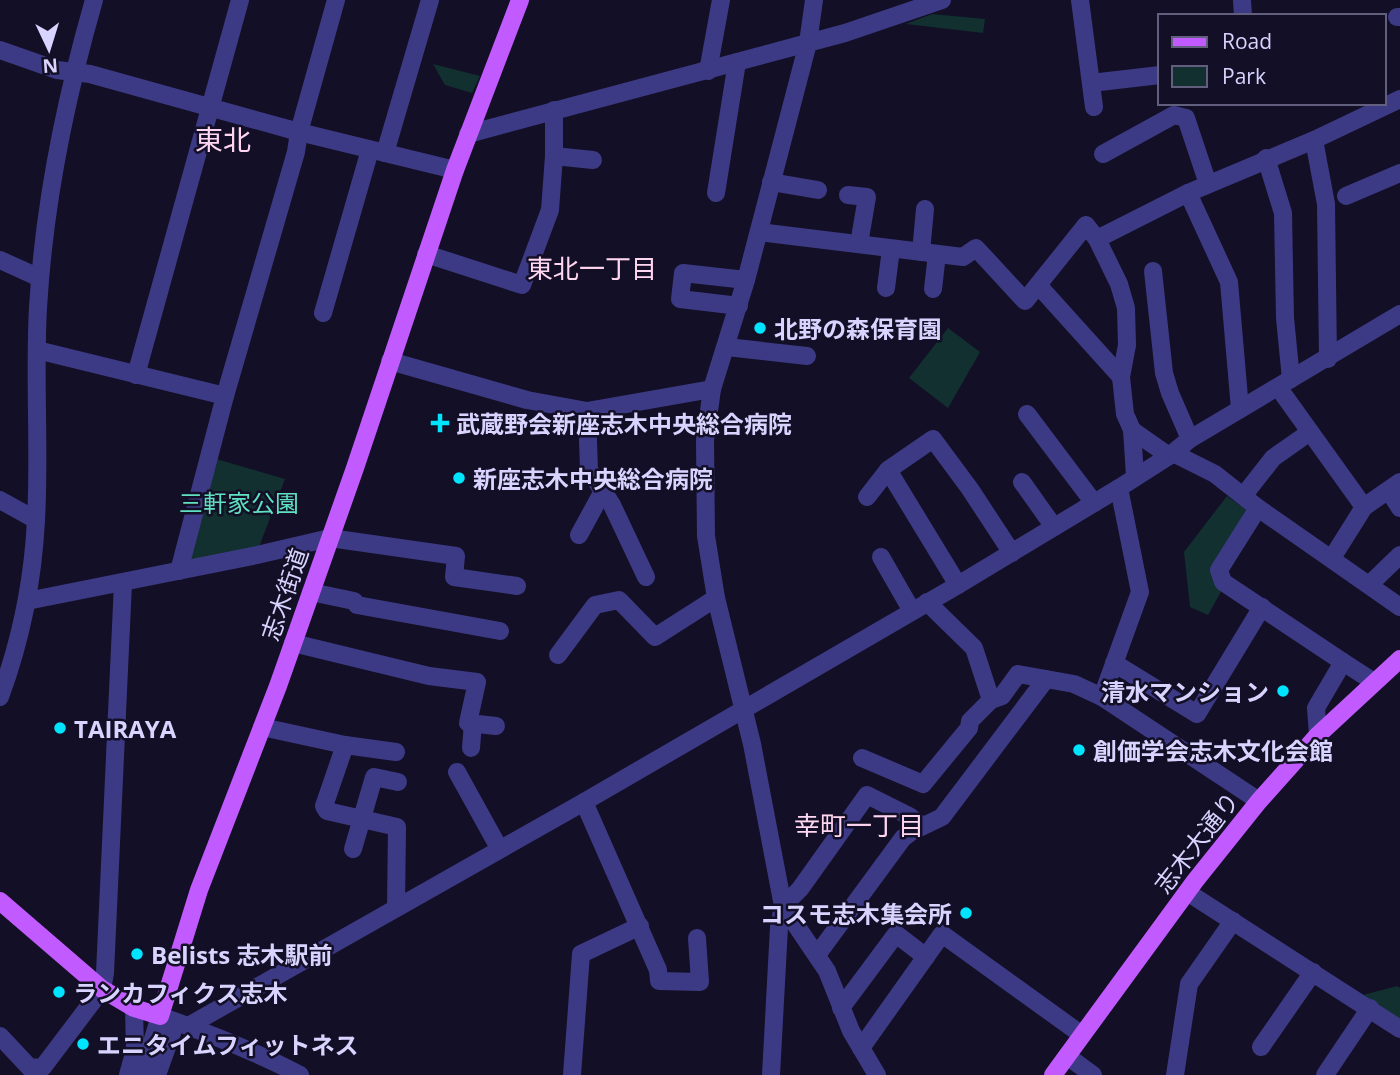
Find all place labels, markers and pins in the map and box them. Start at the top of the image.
place label: 北野の森保育園 [774,312,942,345]
marker: 北野の森保育園 [752,320,768,336]
place label: 武蔵野会新座志木中央総合病院 [456,407,792,440]
marker: 武蔵野会新座志木中央総合病院 [430,413,450,433]
place label: 新座志木中央総合病院 [473,462,713,495]
marker: 新座志木中央総合病院 [451,470,467,486]
place label: 清水マンション [1101,675,1269,708]
marker: 清水マンション [1275,683,1291,699]
place label: TAIRAYA [74,712,177,745]
marker: TAIRAYA [52,720,68,736]
place label: 創価学会志木文化会館 [1093,734,1333,767]
marker: 創価学会志木文化会館 [1071,742,1087,758]
place label: コスモ志木集会所 [760,897,952,930]
marker: コスモ志木集会所 [958,905,974,921]
place label: Belists 志木駅前 [151,938,332,971]
marker: Belists 志木駅前 [129,946,145,962]
place label: ランカフィクス志木 [73,976,288,1009]
marker: ランカフィクス志木 [51,984,67,1000]
place label: エニタイムフィットネス [97,1028,359,1061]
marker: エニタイムフィットネス [75,1036,91,1052]

